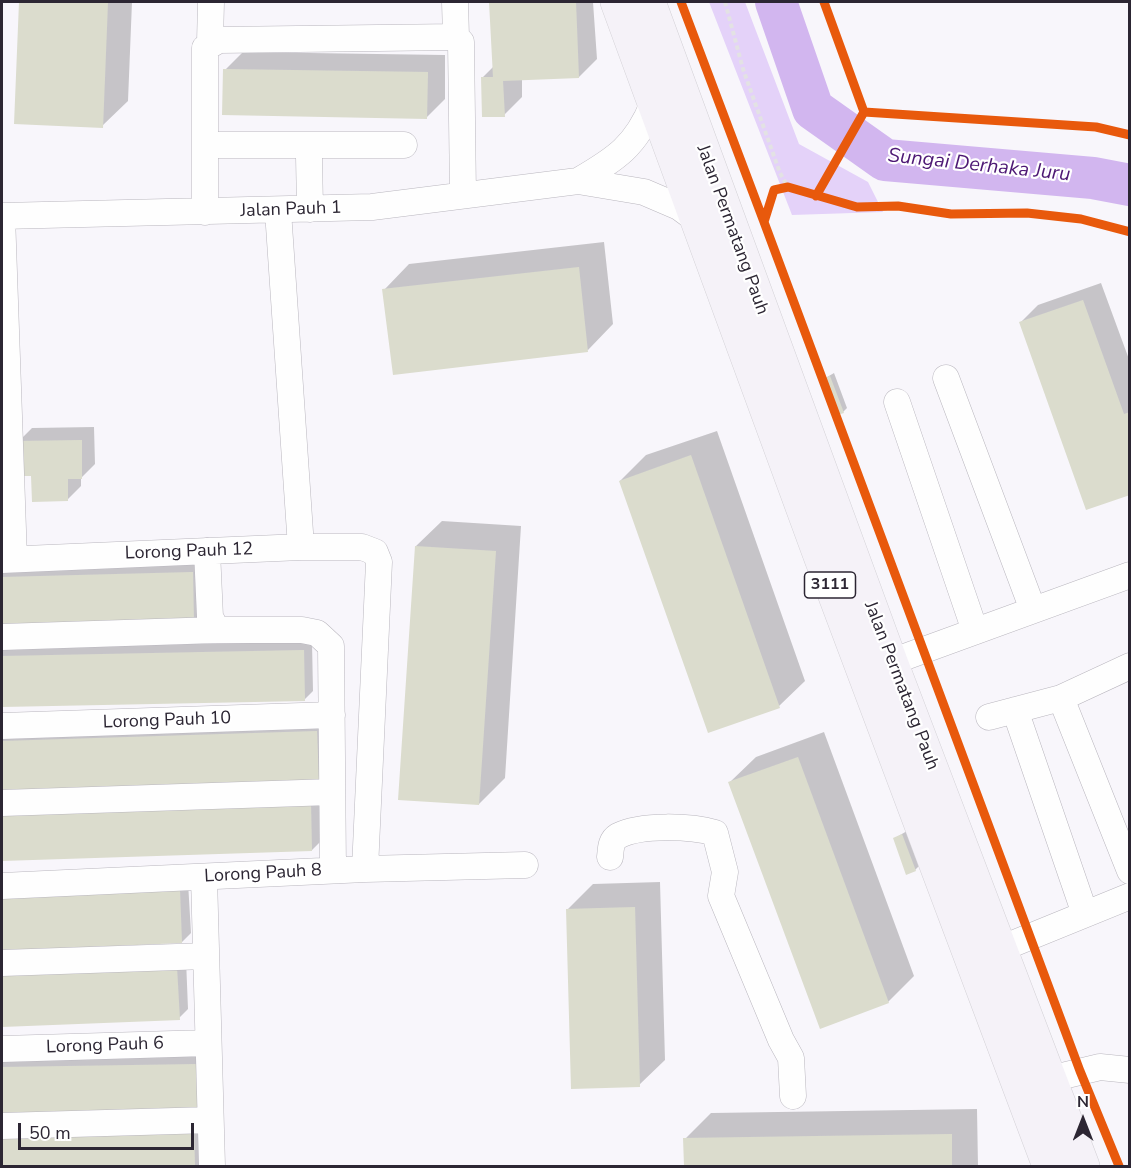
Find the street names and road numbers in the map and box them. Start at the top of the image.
street label: Jalan Permatang Pauh [691,142,773,318]
street label: Jalan Pauh 1 [240,197,342,223]
street label: Lorong Pauh 12 [124,539,254,565]
road number: 3111 [804,572,856,598]
street label: Jalan Permatang Pauh [859,599,943,773]
street label: Lorong Pauh 10 [102,708,232,734]
street label: Lorong Pauh 8 [204,860,322,888]
street label: Lorong Pauh 6 [46,1033,164,1059]

